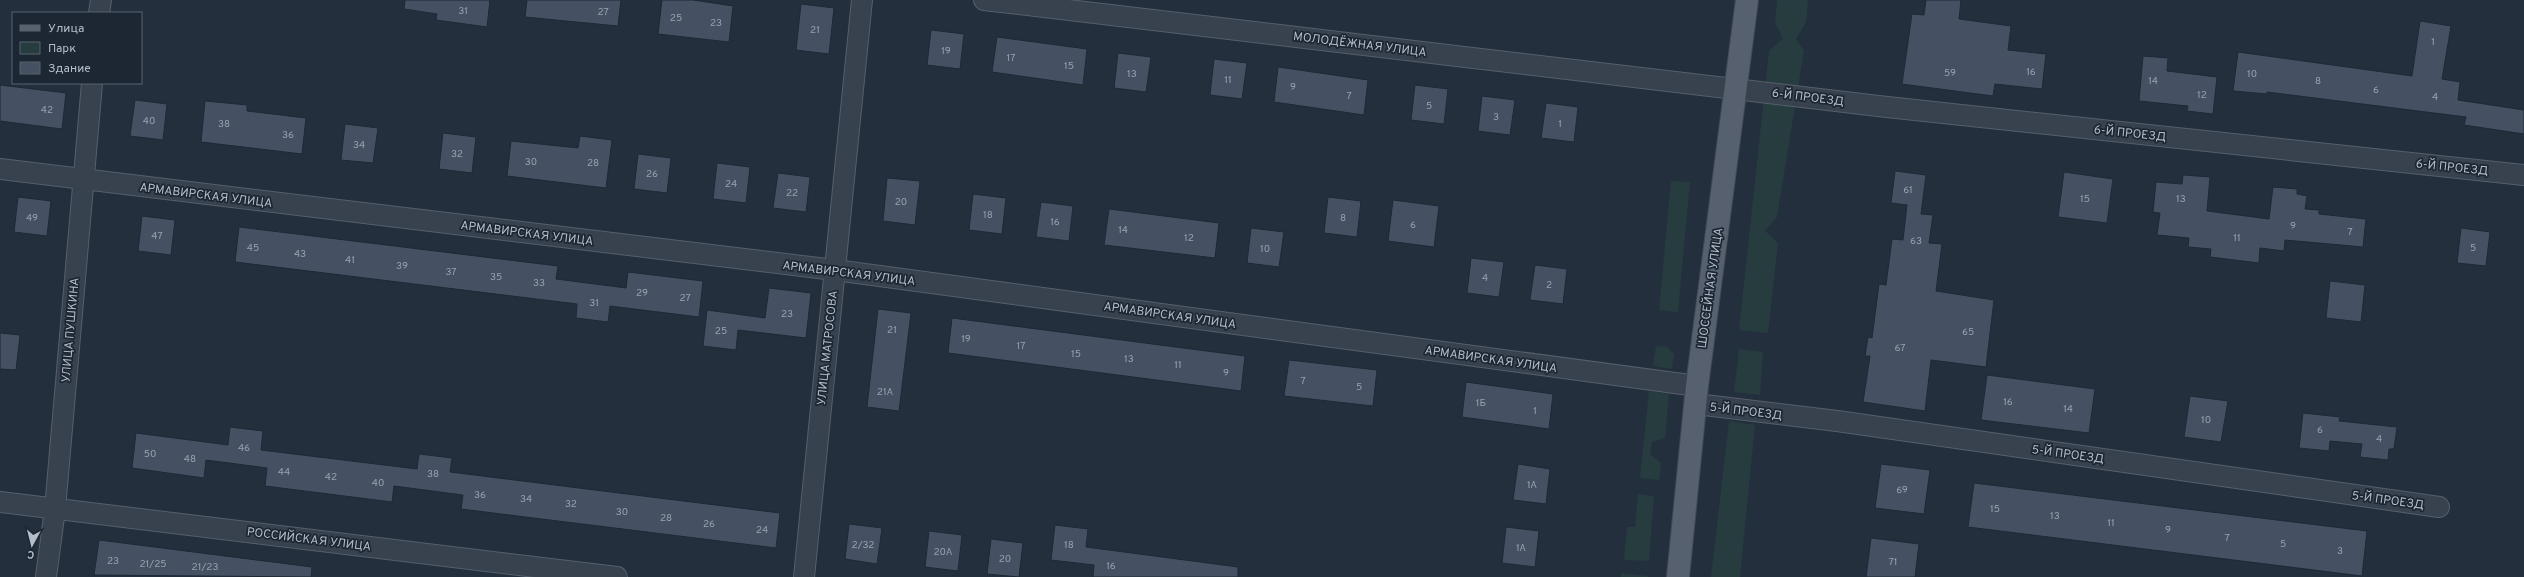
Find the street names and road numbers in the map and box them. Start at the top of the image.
street label: МОЛОДЁЖНАЯ УЛИЦА [1292,29,1428,61]
street label: 6-Й ПРОЕЗД [1771,86,1845,110]
street label: 6-Й ПРОЕЗД [2093,122,2167,146]
street label: 6-Й ПРОЕЗД [2415,156,2489,180]
street label: АРМАВИРСКАЯ УЛИЦА [139,180,273,212]
street label: АРМАВИРСКАЯ УЛИЦА [460,218,594,250]
street label: ШОССЕЙНАЯ УЛИЦА [1695,227,1727,349]
street label: АРМАВИРСКАЯ УЛИЦА [782,258,916,290]
street label: УЛИЦА ПУШКИНА [58,277,84,383]
street label: УЛИЦА МАТРОСОВА [814,290,842,406]
street label: АРМАВИРСКАЯ УЛИЦА [1103,299,1237,333]
street label: АРМАВИРСКАЯ УЛИЦА [1424,343,1558,377]
street label: 5-Й ПРОЕЗД [1709,400,1783,424]
street label: 5-Й ПРОЕЗД [2031,442,2105,468]
street label: 5-Й ПРОЕЗД [2351,488,2425,514]
street label: РОССИЙСКАЯ УЛИЦА [246,524,372,556]

